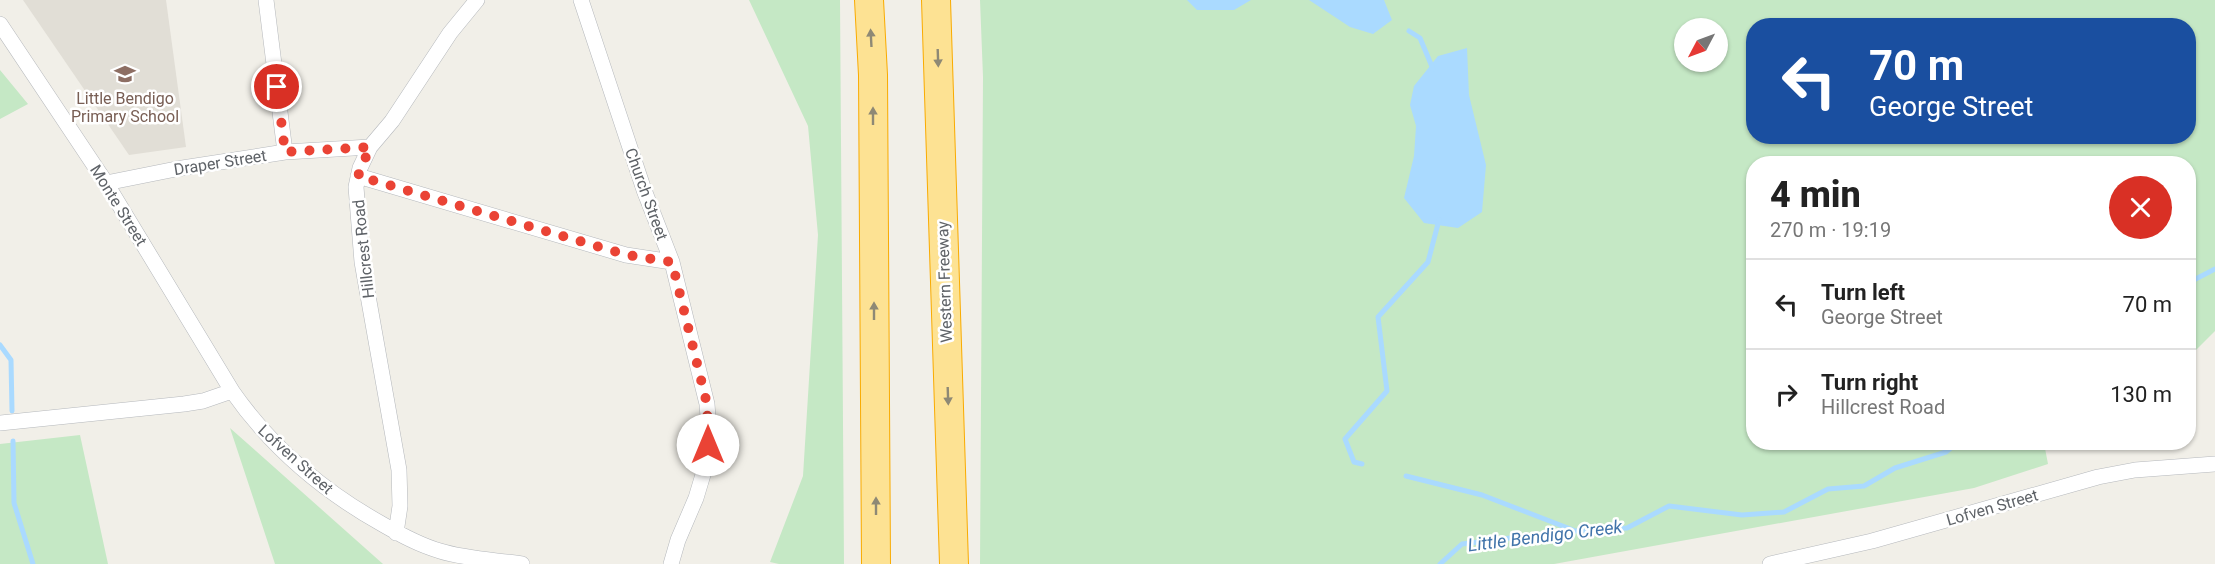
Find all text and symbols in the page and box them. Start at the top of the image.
north arrow [1674,18,1728,72]
map controls [1674,18,1728,72]
one-way arrow [866,28,875,47]
text: 70 m [1869,41,1964,90]
icon: left [1770,42,1848,120]
one-way arrow [933,49,942,68]
pin [251,61,302,112]
school or university icon: Little Bendigo Primary School [113,62,137,86]
icon: arrive [260,70,293,103]
place label: Little Bendigo Primary School [71,89,179,126]
text: George Street [1869,91,2033,123]
one-way arrow [868,106,878,125]
street label: Church Street [621,145,672,243]
street label: Draper Street [172,146,268,179]
street label: Monte Street [86,161,151,249]
text: 4 min [1770,174,1861,216]
button: close [2109,176,2172,239]
street label: Hillcrest Road [349,199,378,299]
text: 270 m · 19:19 [1770,218,1891,242]
street label: Western Freeway [933,220,956,343]
text: Turn left [1821,280,1905,305]
icon: left [1770,288,1803,321]
text: 70 m [2123,292,2172,317]
one-way arrow [869,301,879,320]
text: George Street [1821,305,1943,329]
text: Turn right [1821,370,1918,395]
icon: right [1770,378,1803,411]
text: 130 m [2110,382,2172,407]
one-way arrow [943,387,953,406]
text: Hillcrest Road [1821,395,1945,419]
position arrow [676,413,740,477]
street label: Lofven Street [254,421,337,498]
street label: Lofven Street [1944,485,2040,530]
one-way arrow [871,496,881,515]
water label: Little Bendigo Creek [1466,515,1625,555]

